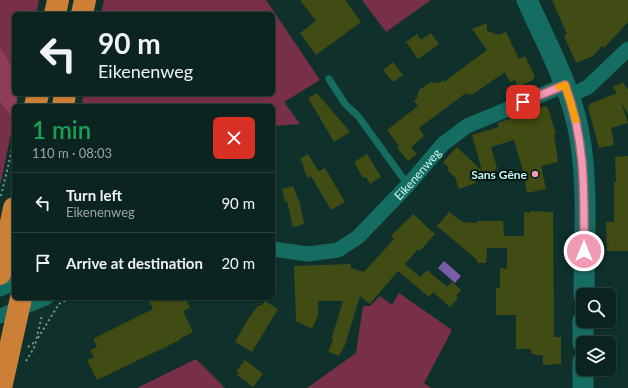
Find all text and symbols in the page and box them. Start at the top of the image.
text: 90 m [98,26,161,60]
icon: left [32,28,84,80]
text: Eikenenweg [98,60,193,82]
pin [506,85,540,119]
icon: arrive [512,91,534,113]
text: 1 min [32,115,91,144]
button: close [213,117,255,159]
text: 110 m · 08:03 [32,145,112,161]
street label: Eikenenweg [391,145,444,203]
place label: Sans Gêne [471,167,528,182]
marker: Sans Gêne [530,169,540,179]
text: Turn left [66,186,122,204]
icon: left [32,192,54,214]
text: 90 m [221,194,255,212]
text: Eikenenweg [66,204,135,220]
position arrow [563,230,605,272]
icon: arrive [32,252,54,274]
text: Arrive at destination [66,254,203,272]
text: 20 m [221,254,255,272]
map controls [576,288,616,376]
button: search [576,288,616,328]
button: layers [576,336,616,376]

